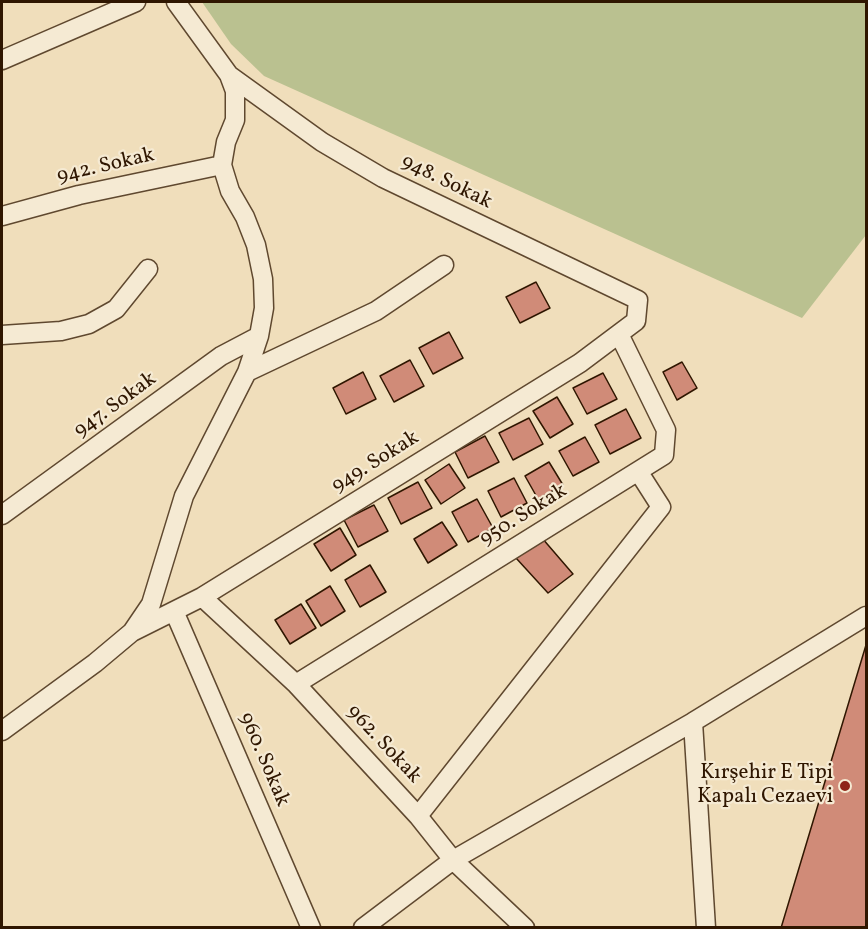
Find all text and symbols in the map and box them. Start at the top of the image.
street label: 942. Sokak [55,144,157,190]
street label: 948. Sokak [396,150,496,216]
street label: 947. Sokak [70,368,162,444]
street label: 949. Sokak [328,426,424,500]
street label: 950. Sokak [476,479,572,553]
street label: 962. Sokak [340,700,426,790]
street label: 960. Sokak [232,709,294,811]
place label: Kırşehir E Tipi Kapalı Cezaevi [697,761,833,811]
marker: Kırşehir E Tipi Kapalı Cezaevi [838,779,852,793]

